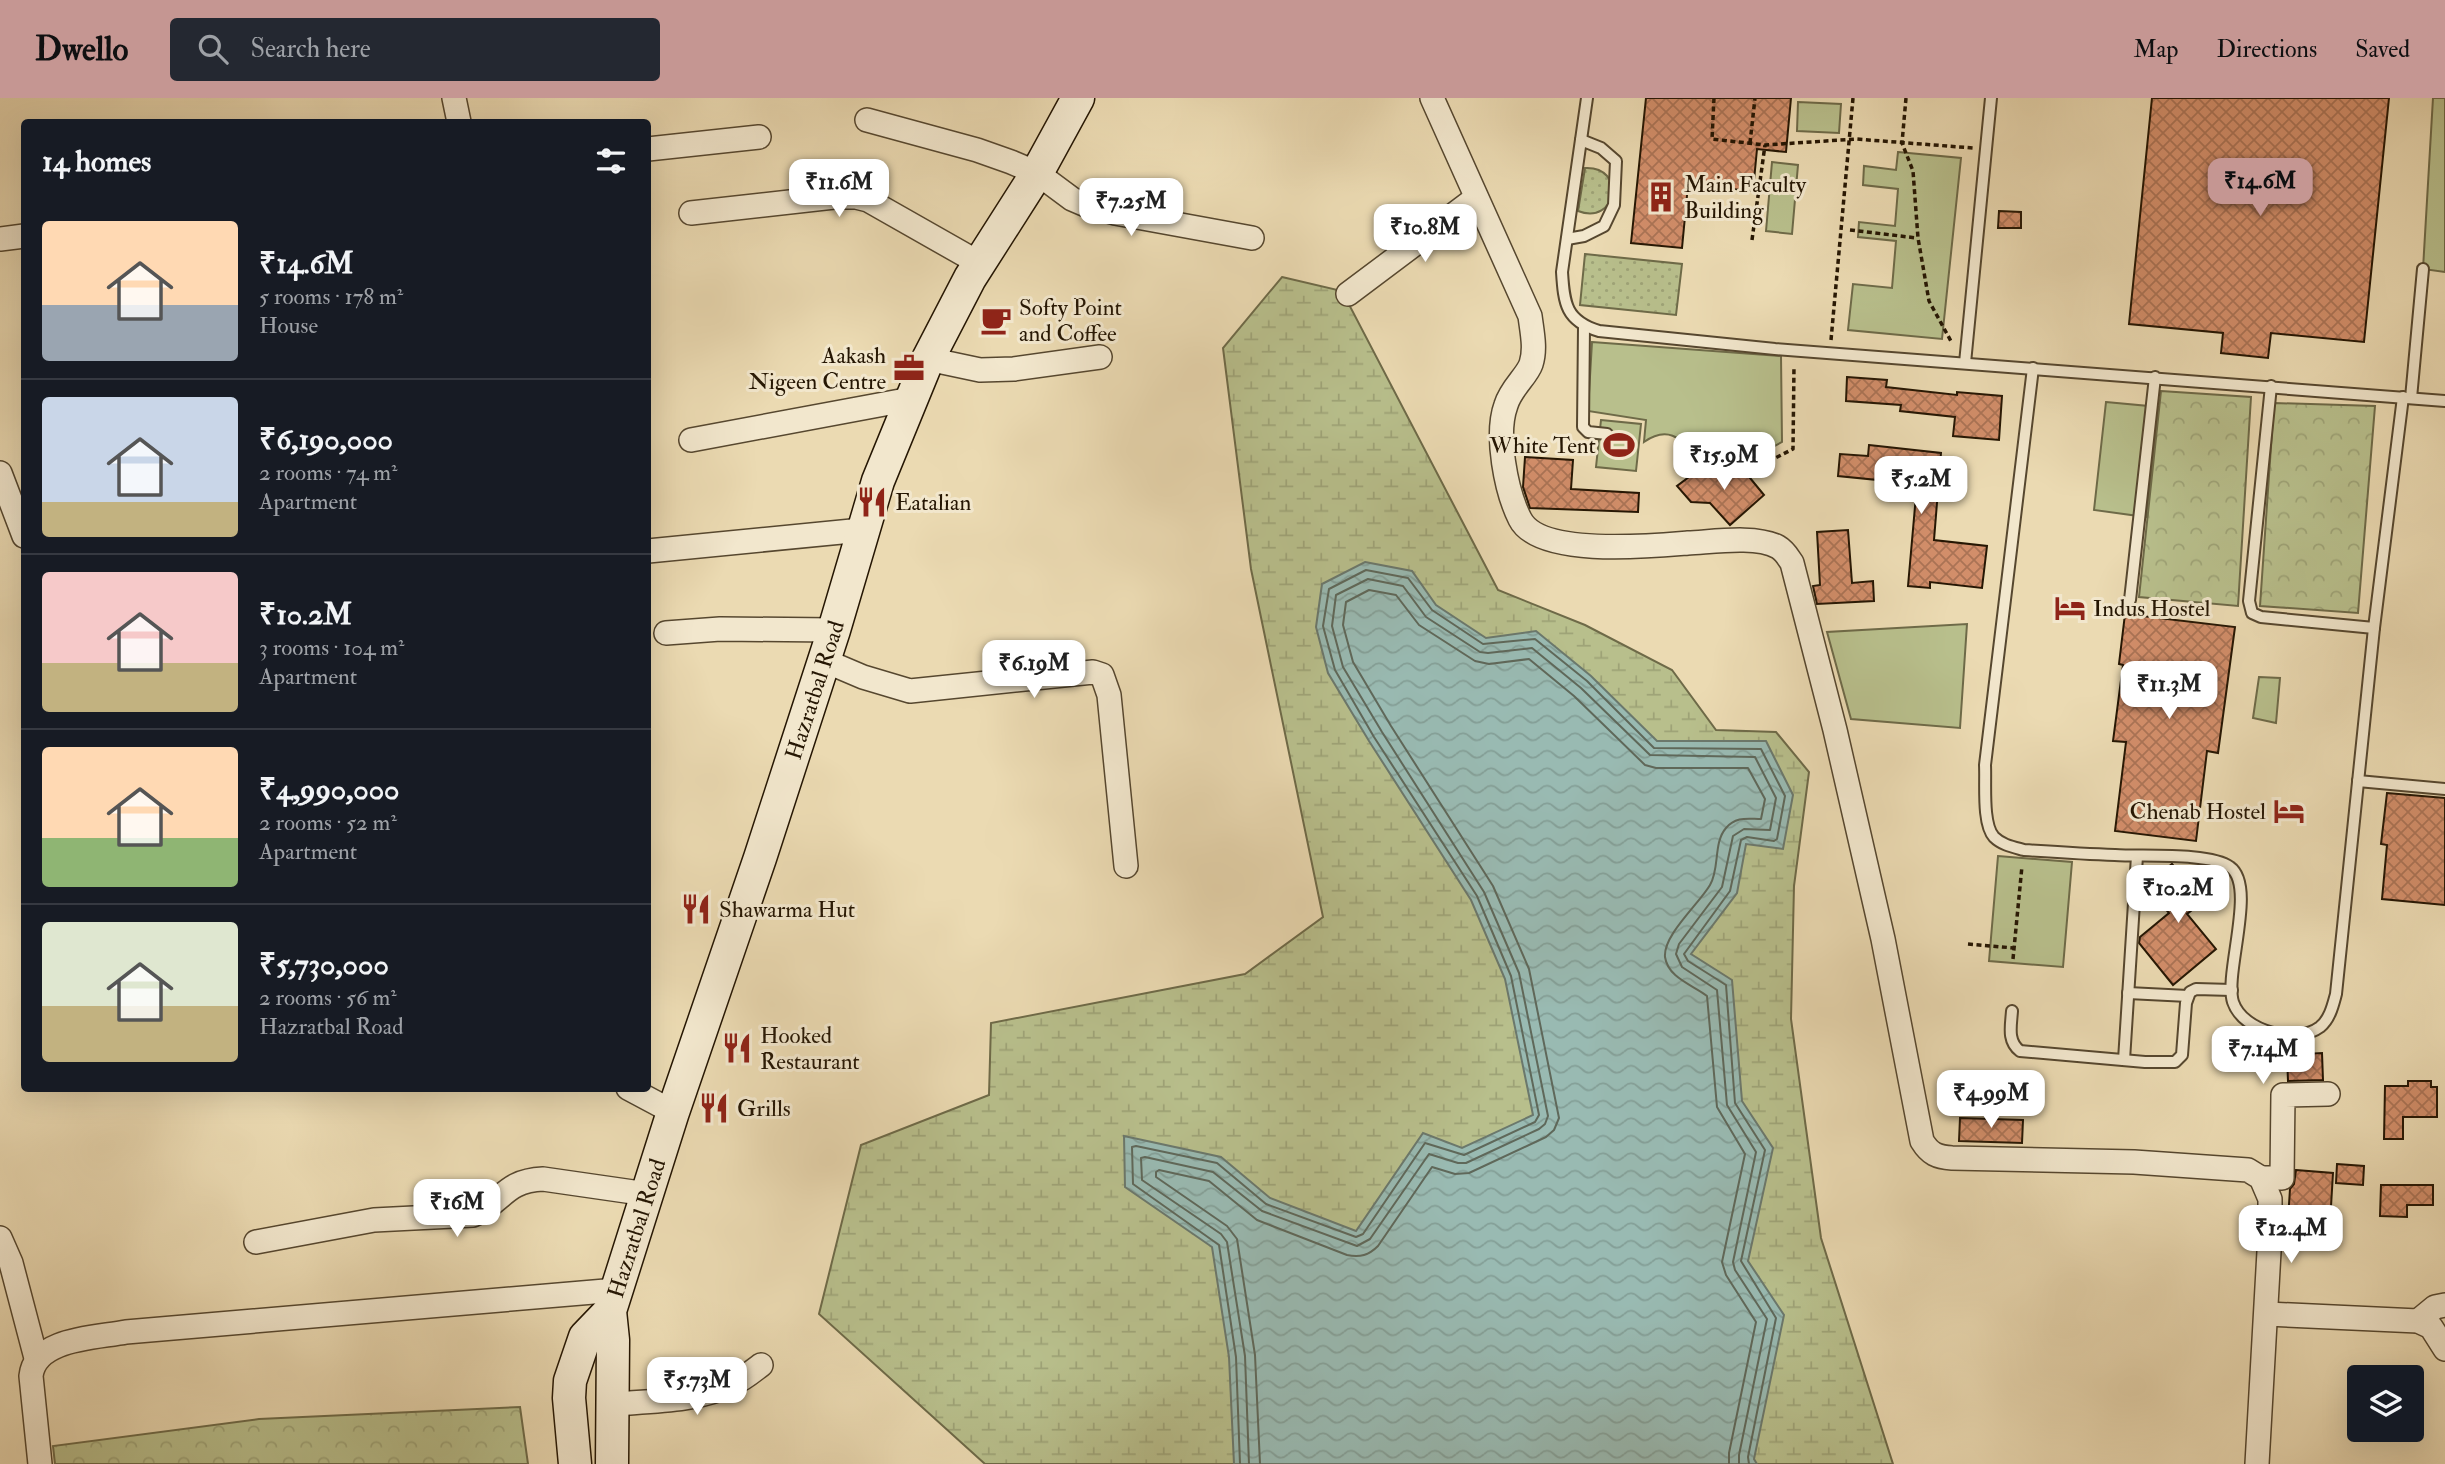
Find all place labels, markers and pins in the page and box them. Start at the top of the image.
pin: ₹14.6M [2203,158,2317,218]
pin: ₹11.6M [782,159,896,219]
place label: Main Faculty Building [1684,170,1807,225]
pin: ₹7.25M [1074,178,1188,238]
building icon: Main Faculty Building [1644,180,1678,214]
pin: ₹10.8M [1368,204,1482,264]
place label: Softy Point and Coffee [1019,293,1122,348]
cafe icon: Softy Point and Coffee [979,303,1013,337]
place label: Aakash Nigeen Centre [748,341,886,396]
office icon: Aakash Nigeen Centre [892,351,926,385]
sports icon: White Tent [1602,428,1636,462]
place label: White Tent [1488,431,1596,460]
pin: ₹15.9M [1667,432,1781,492]
pin: ₹5.2M [1872,456,1970,516]
restaurant icon: Eatalian [855,485,889,519]
place label: Eatalian [895,488,971,517]
hotel icon: Indus Hostel [2053,591,2087,625]
place label: Indus Hostel [2093,594,2211,623]
pin: ₹6.19M [977,640,1091,700]
pin: ₹11.3M [2112,662,2226,721]
hotel icon: Chenab Hostel [2272,794,2306,828]
place label: Chenab Hostel [2130,797,2266,826]
pin: ₹10.2M [2121,866,2235,925]
restaurant icon: Shawarma Hut [679,892,713,926]
place label: Shawarma Hut [719,895,855,924]
place label: Hooked Restaurant [760,1021,860,1076]
pin: ₹7.14M [2206,1026,2320,1086]
restaurant icon: Hooked Restaurant [720,1031,754,1065]
pin: ₹4.99M [1934,1070,2048,1130]
restaurant icon: Grills [697,1091,731,1125]
place label: Grills [737,1094,791,1123]
pin: ₹16M [416,1180,498,1239]
pin: ₹12.4M [2234,1206,2348,1265]
pin: ₹5.73M [640,1358,754,1417]

